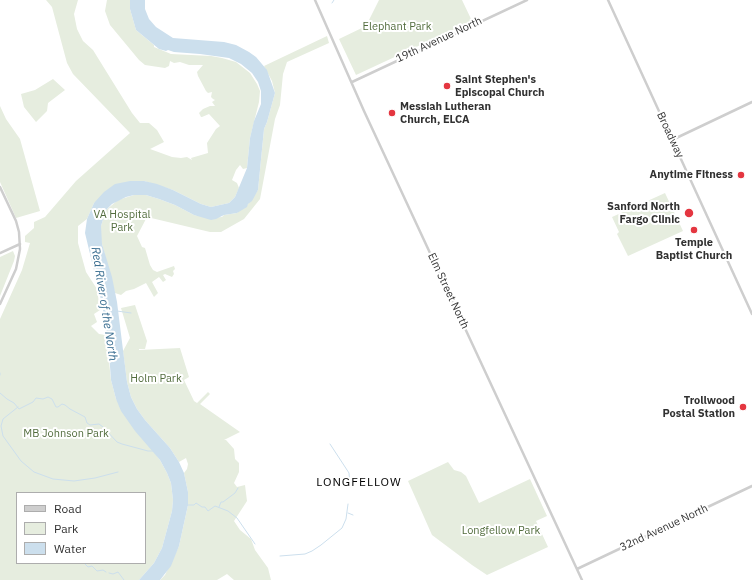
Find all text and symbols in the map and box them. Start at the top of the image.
street label: 19th Avenue North [394,14,484,66]
park label: Elephant Park [363,20,431,34]
place label: Saint Stephen's Episcopal Church [455,73,545,99]
marker: Saint Stephen's Episcopal Church [442,81,452,91]
place label: Messiah Lutheran Church, ELCA [400,100,491,126]
marker: Messiah Lutheran Church, ELCA [387,108,397,118]
street label: Broadway [654,110,686,160]
place label: Anytime Fitness [650,168,733,182]
marker: Anytime Fitness [736,170,746,180]
place label: Sanford North Fargo Clinic [607,200,680,226]
marker: Sanford North Fargo Clinic [683,207,695,219]
park label: VA Hospital Park [93,208,151,234]
marker: Temple Baptist Church [689,225,699,235]
place label: Temple Baptist Church [656,236,732,262]
water label: Red River of the North [88,246,120,362]
street label: Elm Street North [425,251,471,331]
park label: Holm Park [130,372,182,386]
place label: Trollwood Postal Station [663,394,735,420]
marker: Trollwood Postal Station [738,402,748,412]
park label: MB Johnson Park [23,427,109,441]
district label: LONGFELLOW [316,476,402,490]
legend [16,492,146,564]
text: Road [54,501,82,516]
street label: 32nd Avenue North [618,502,710,554]
text: Park [54,521,78,536]
park label: Longfellow Park [462,524,540,538]
text: Water [54,541,86,556]

